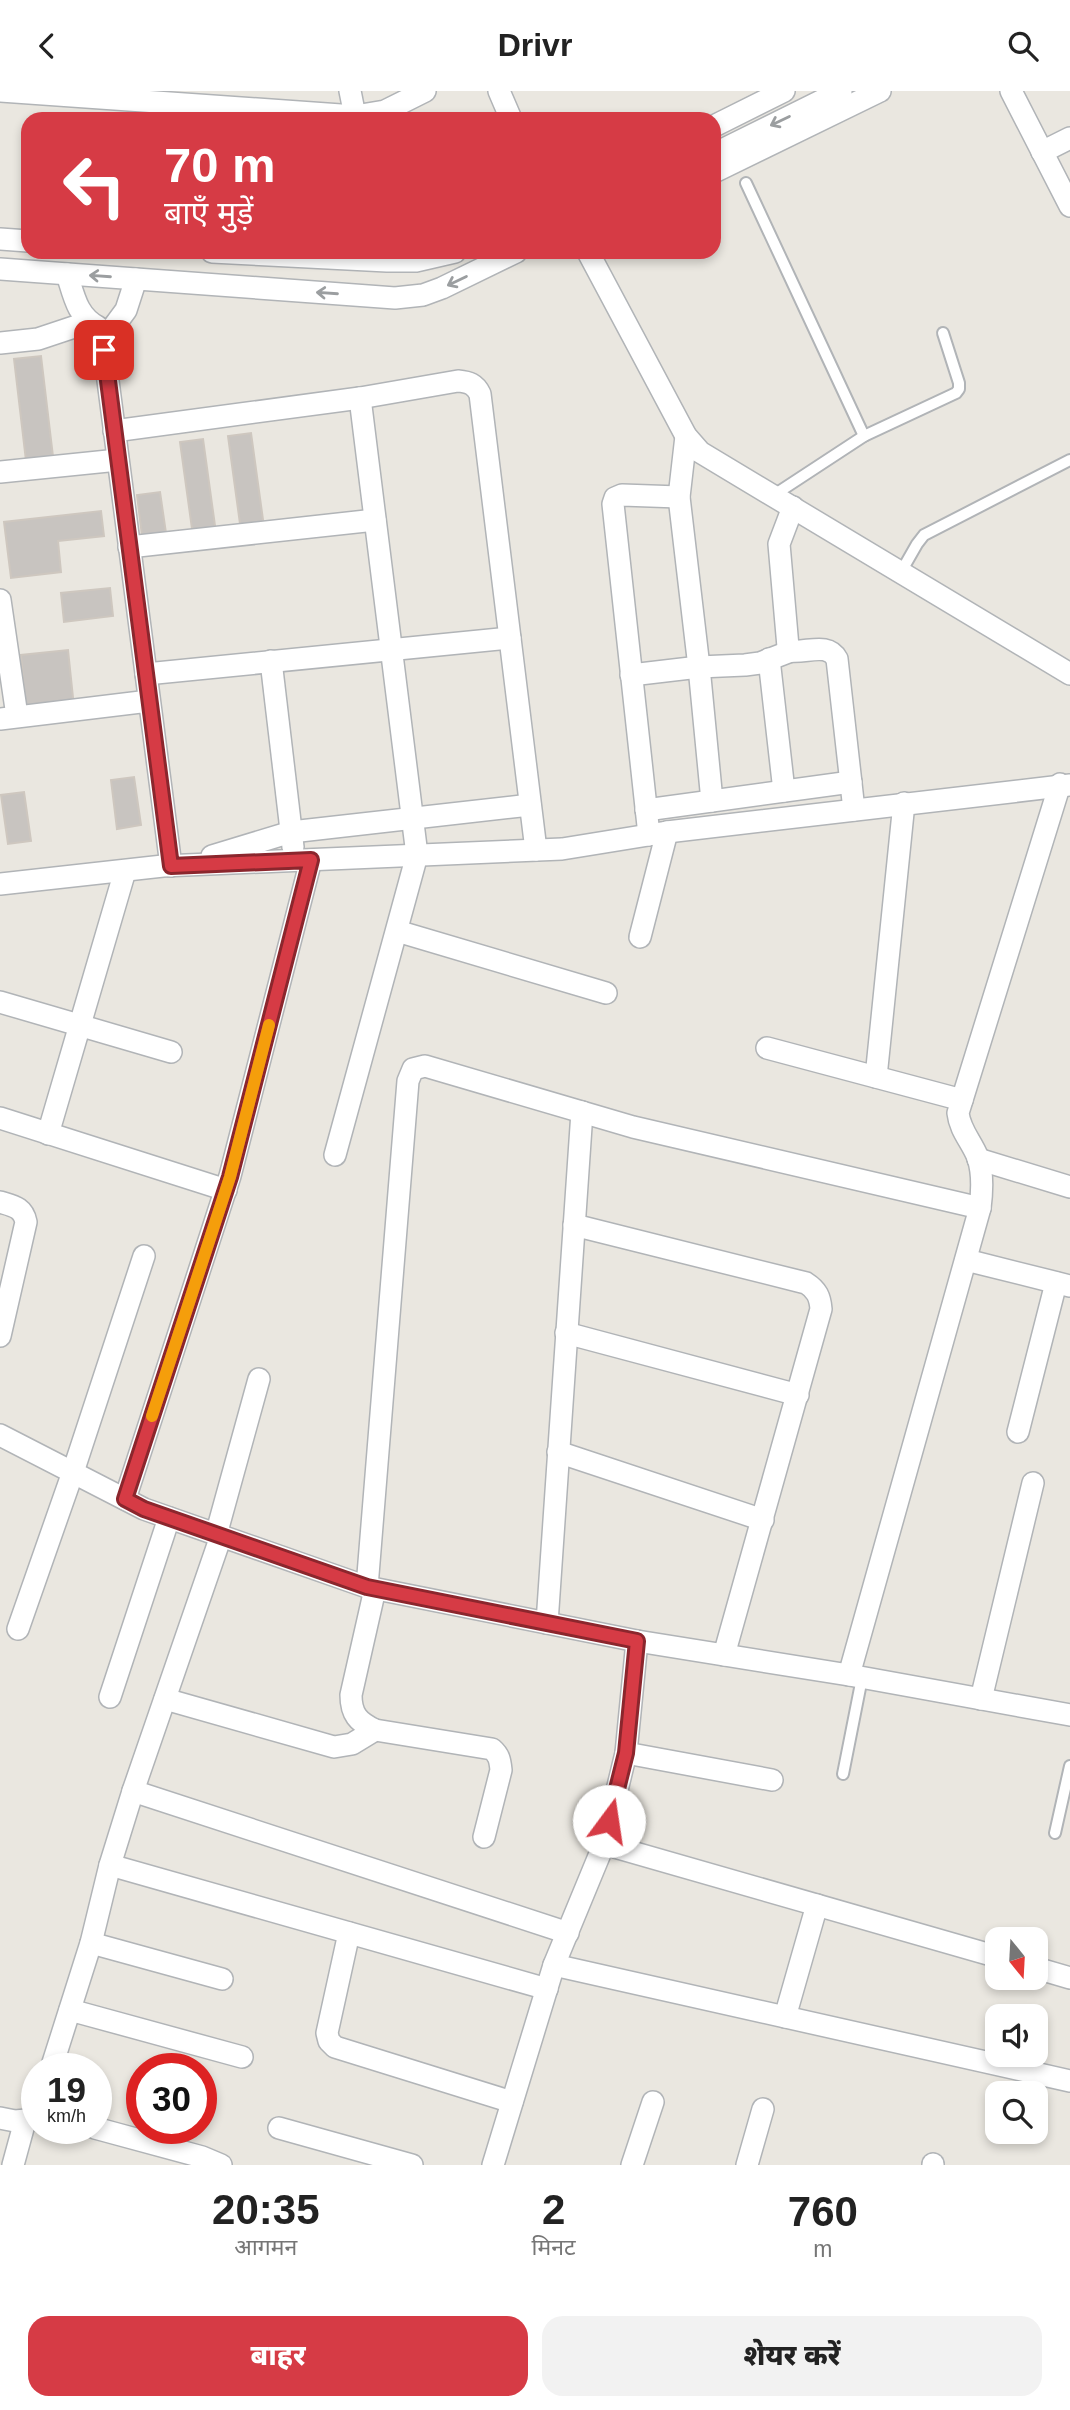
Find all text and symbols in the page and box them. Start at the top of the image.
icon: back [28,27,66,65]
text: Drivr [498,27,572,63]
icon: search [1004,27,1042,65]
one-way arrow [770,115,791,129]
text: 70 m [164,138,276,192]
icon: left [49,140,140,231]
text: बाएँ मुड़ें [164,195,253,231]
one-way arrow [89,270,112,283]
one-way arrow [447,275,468,289]
one-way arrow [316,286,338,299]
pin [74,320,134,380]
icon: arrive [85,331,123,369]
position arrow [572,1784,646,1858]
north arrow [985,1927,1048,1990]
map controls [985,1927,1048,2144]
button: sound [985,2004,1048,2067]
speed limit sign: 30 [126,2053,217,2144]
text: 19 [47,2070,86,2109]
button: search [985,2081,1048,2144]
text: km/h [47,2106,86,2126]
text: 20:35 [212,2186,320,2233]
text: 2 [542,2186,565,2233]
text: 760 [788,2188,858,2235]
text: आगमन [234,2234,297,2260]
text: मिनट [532,2234,576,2260]
text: m [813,2236,832,2262]
button: बाहर [28,2316,528,2396]
button: शेयर करें [542,2316,1042,2396]

